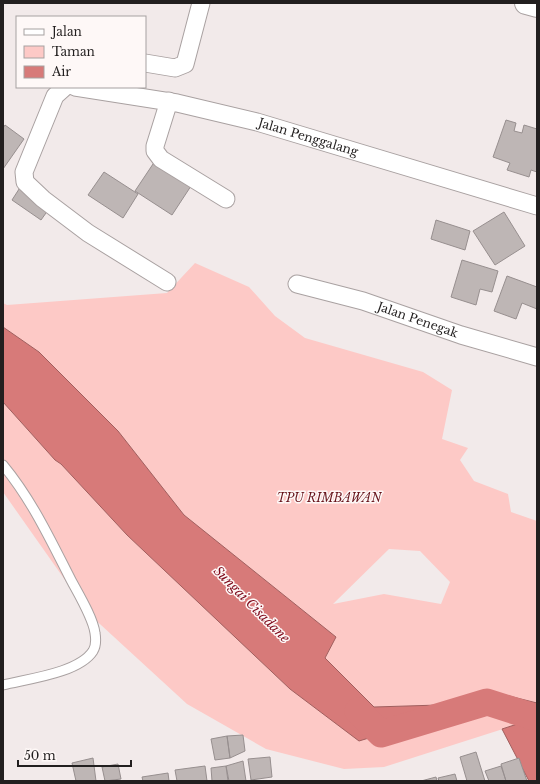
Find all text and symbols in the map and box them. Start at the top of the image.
legend [16,16,146,88]
text: Jalan [50,24,82,39]
text: Taman [52,44,95,59]
text: Air [51,64,71,79]
street label: Jalan Penggalang [255,114,361,159]
street label: Jalan Penegak [374,298,461,341]
park label: TPU RIMBAWAN [277,490,382,505]
water label: Sungai Cisadane [210,563,294,646]
scale bar [18,742,131,768]
text: 50 m [24,748,56,763]

